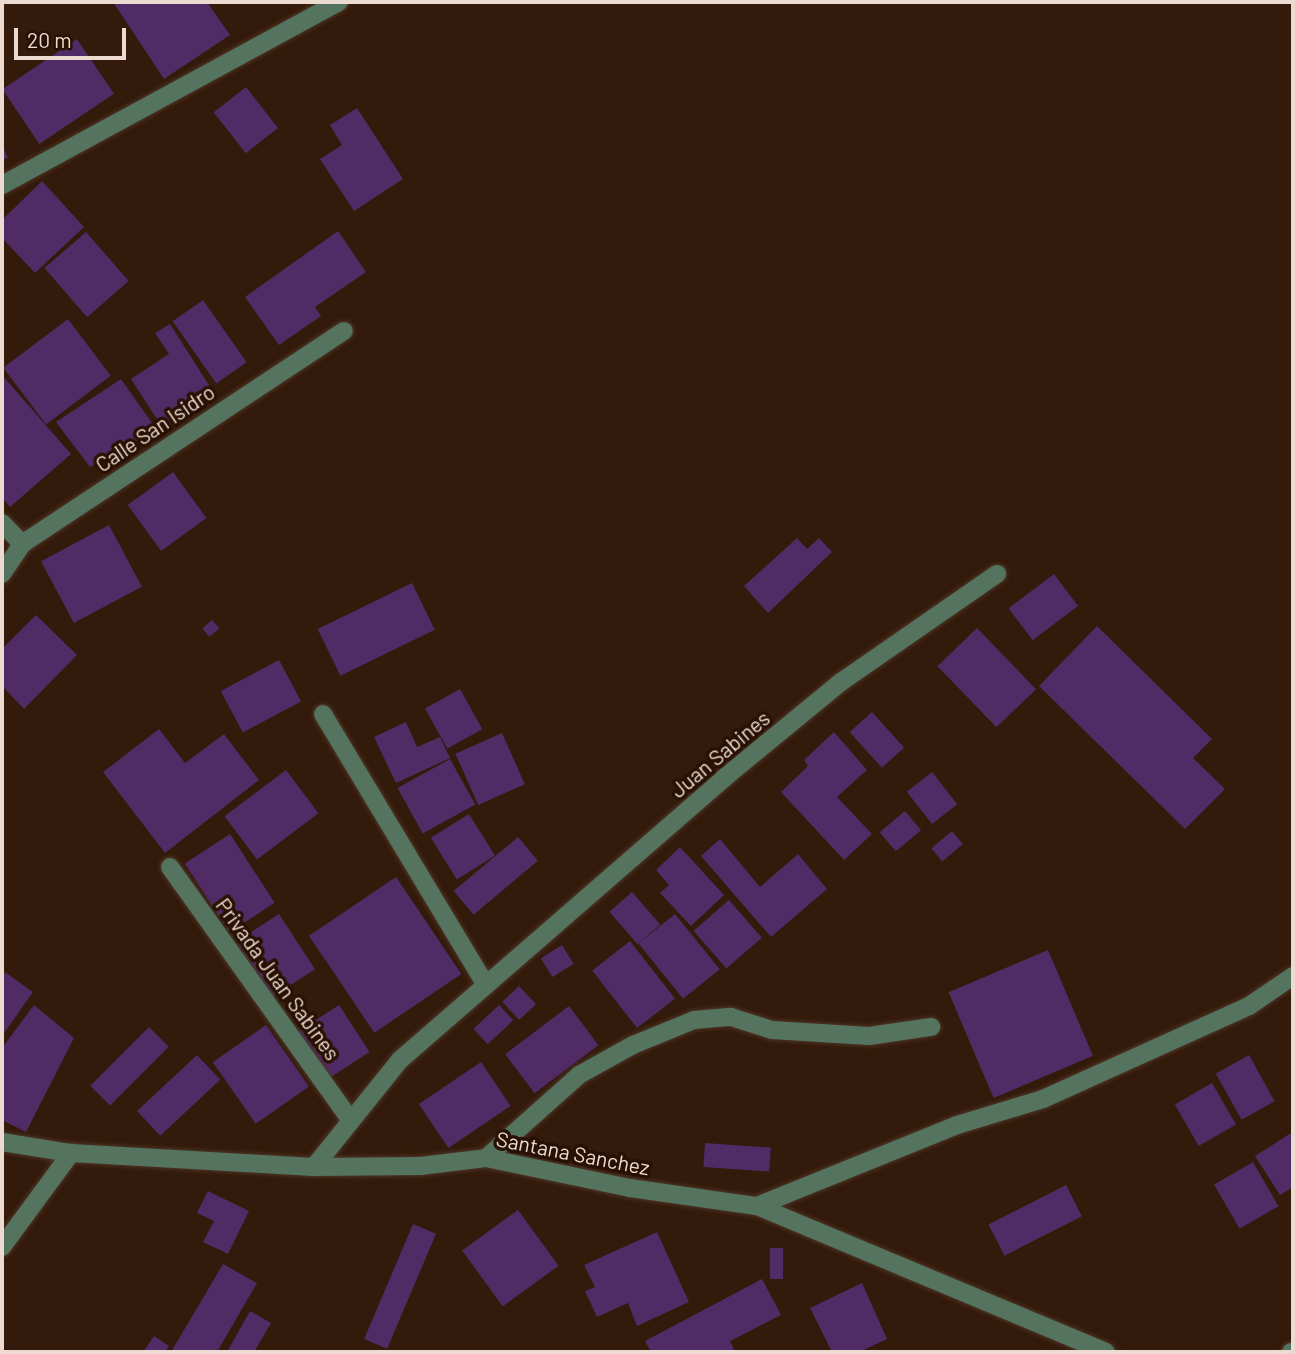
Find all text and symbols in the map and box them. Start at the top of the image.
scale bar [18,14,130,58]
text: 20 m [27,27,72,52]
street label: Calle San Isidro [91,379,219,477]
street label: Juan Sabines [665,705,775,803]
street label: Privada Juan Sabines [211,893,345,1065]
street label: Santana Sanchez [494,1126,652,1180]

